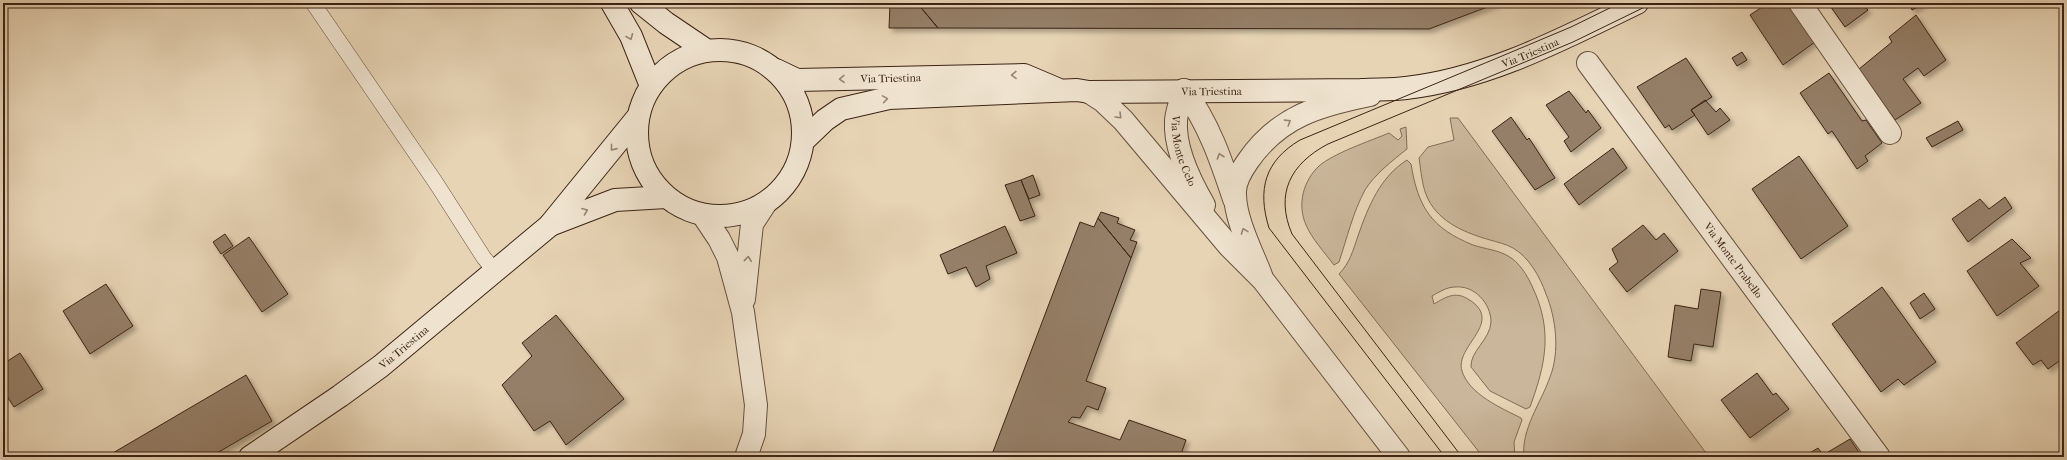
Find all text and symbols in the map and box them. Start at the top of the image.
one-way arrow [626,34,634,41]
street label: Via Triestina [1499,35,1562,71]
street label: Via Triestina [859,71,922,85]
one-way arrow [1011,71,1017,80]
one-way arrow [839,75,845,83]
street label: Via Triestina [1180,84,1243,98]
one-way arrow [882,95,888,104]
one-way arrow [1114,111,1122,119]
street label: Via Monte Celo [1169,114,1199,189]
one-way arrow [1284,120,1291,127]
one-way arrow [611,144,618,151]
one-way arrow [1216,152,1224,159]
one-way arrow [582,208,589,216]
street label: Via Monte Prabello [1701,219,1766,301]
one-way arrow [1241,227,1249,234]
one-way arrow [744,256,753,262]
street label: Via Triestina [375,322,432,372]

